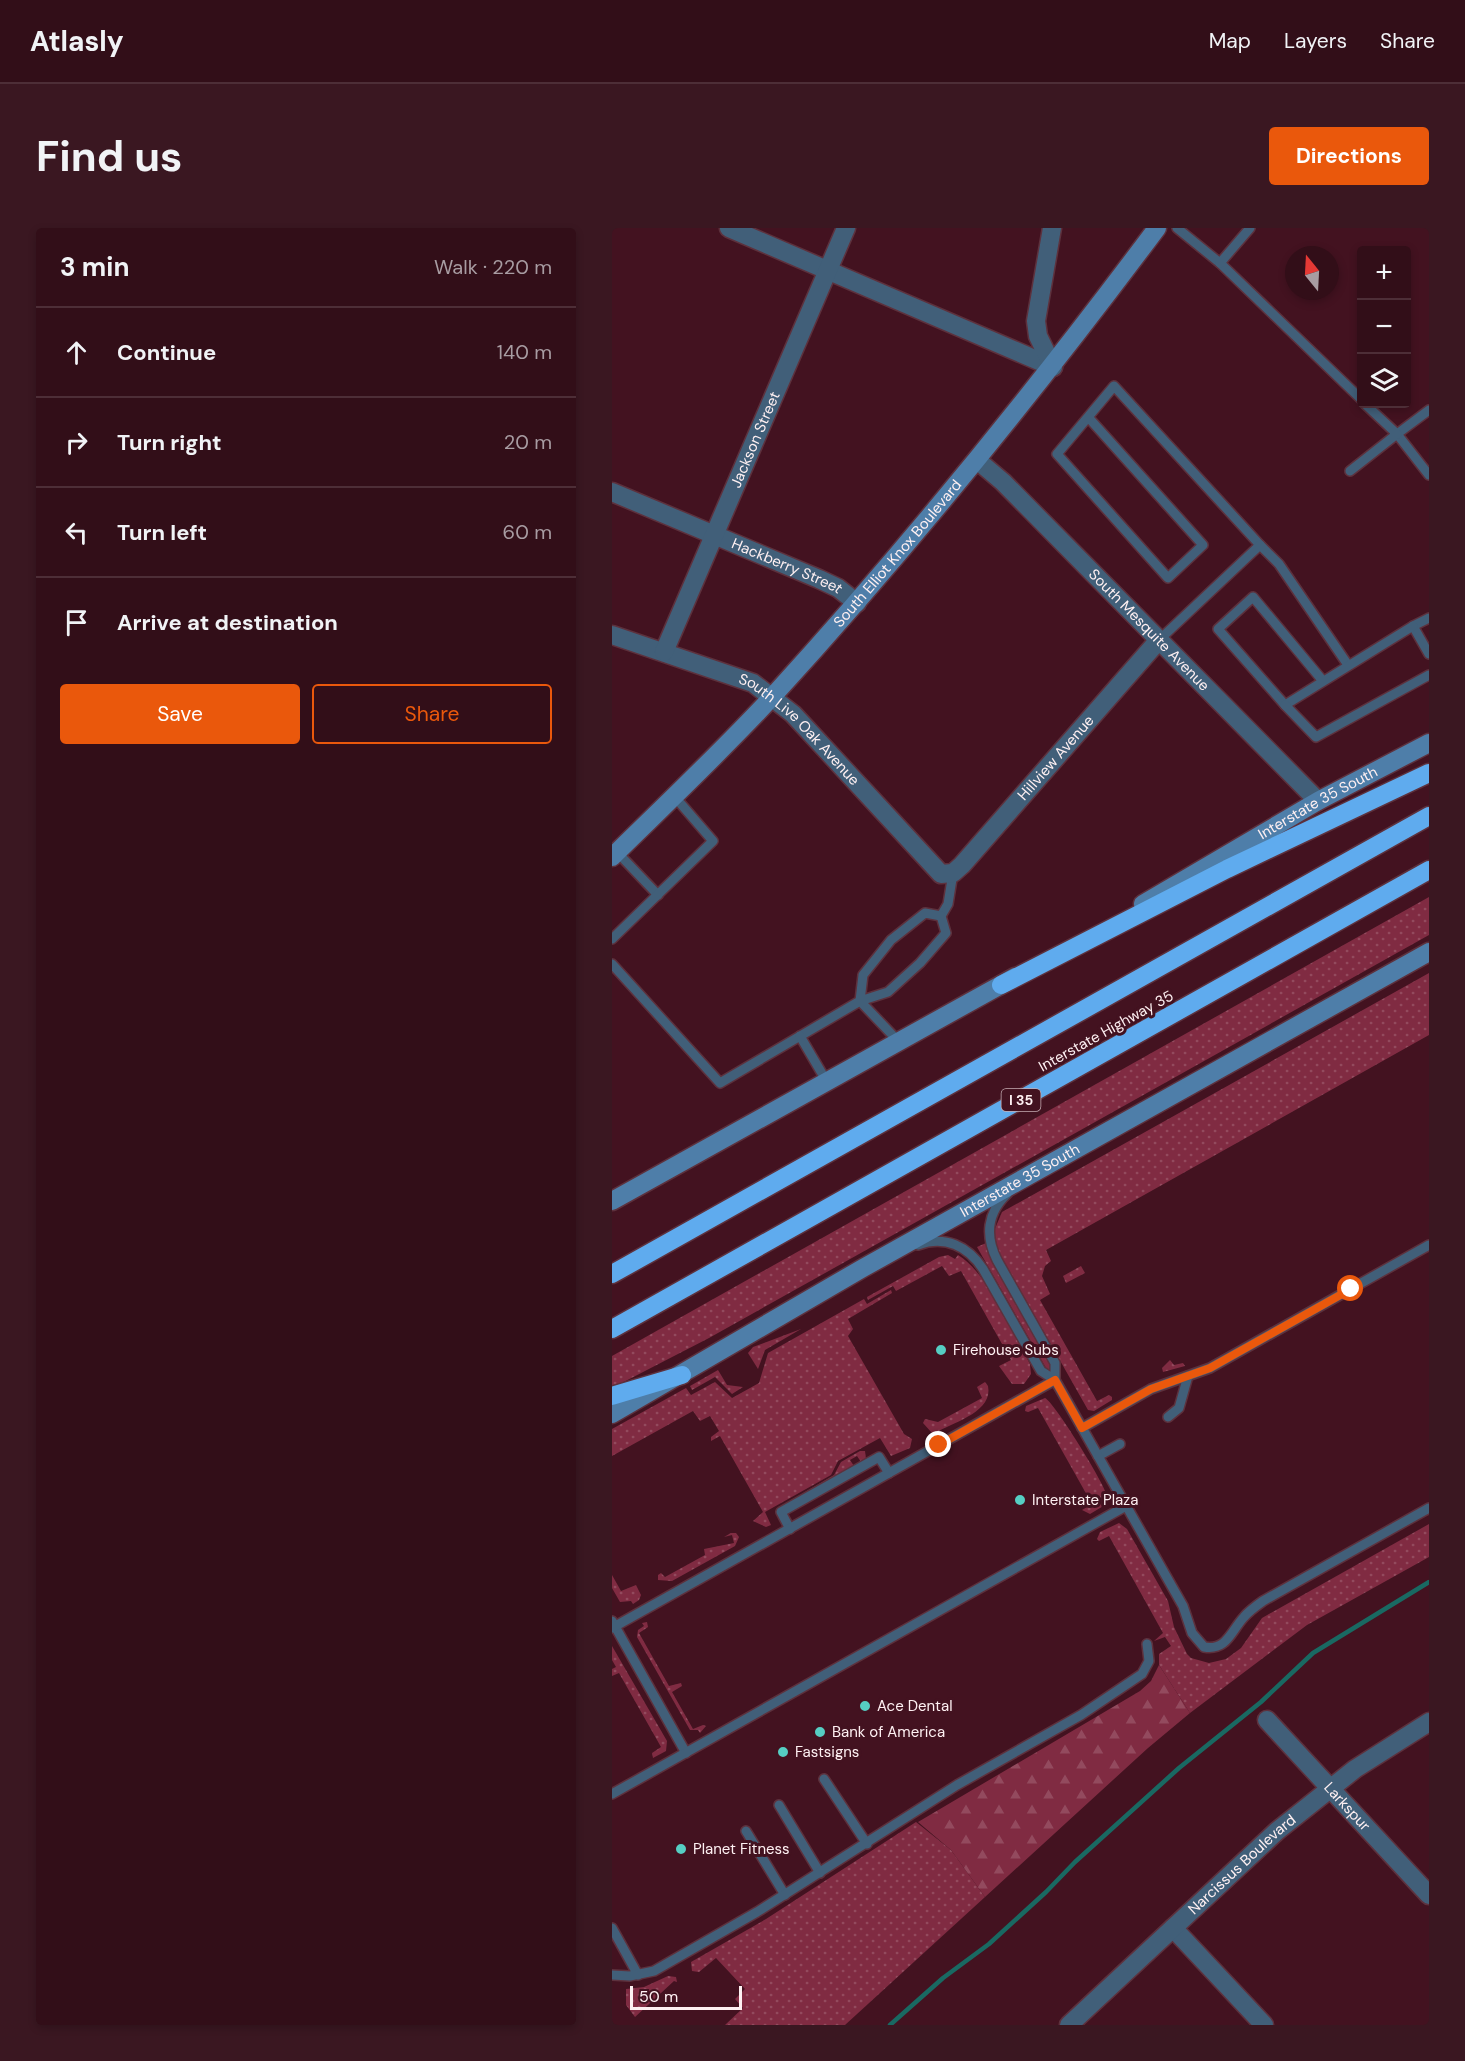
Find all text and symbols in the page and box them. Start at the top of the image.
text: Atlasly [30,23,124,60]
text: Map [1209,27,1251,55]
text: Layers [1284,27,1347,55]
text: Share [1380,27,1435,55]
button: Directions [1269,127,1429,185]
text: Find us [36,129,182,184]
north arrow [1285,246,1339,300]
map controls [1357,246,1411,408]
button: + [1357,246,1411,300]
text: 3 min [60,250,129,284]
text: Walk · 220 m [434,254,552,280]
button: − [1357,300,1411,354]
icon: ahead [60,336,93,369]
text: Continue [117,338,216,367]
text: 140 m [497,339,552,365]
button: layers [1357,354,1411,408]
street label: Jackson Street [726,388,785,491]
icon: right [60,426,93,459]
text: Turn right [117,428,222,457]
text: 20 m [504,429,552,455]
street label: South Elliot Knox Boulevard [829,475,966,632]
icon: left [60,516,93,549]
text: Turn left [117,518,207,547]
text: 60 m [503,519,552,545]
street label: Hackberry Street [729,533,847,598]
street label: South Mesquite Avenue [1084,564,1214,695]
icon: arrive [60,606,93,639]
text: Arrive at destination [117,608,338,637]
street label: South Live Oak Avenue [736,669,864,790]
button: Save [60,684,300,744]
button: Share [312,684,552,744]
street label: Hillview Avenue [1013,711,1098,805]
street label: Interstate 35 South [1254,762,1381,844]
street label: Interstate Highway 35 [1035,986,1177,1076]
road number: I 35 [1002,1089,1040,1111]
street label: Interstate 35 South [956,1139,1083,1222]
route start [1337,1275,1363,1301]
place label: Firehouse Subs [953,1340,1059,1360]
marker: Firehouse Subs [934,1343,948,1357]
route end [925,1431,951,1457]
place label: Interstate Plaza [1032,1490,1138,1510]
marker: Interstate Plaza [1013,1493,1027,1507]
place label: Ace Dental [877,1696,952,1716]
marker: Ace Dental [858,1699,872,1713]
place label: Bank of America [832,1722,945,1742]
marker: Bank of America [813,1725,827,1739]
place label: Fastsigns [795,1742,859,1762]
marker: Fastsigns [776,1745,790,1759]
street label: Larkspur [1319,1778,1375,1836]
street label: Narcissus Boulevard [1184,1810,1300,1919]
place label: Planet Fitness [693,1839,790,1859]
marker: Planet Fitness [674,1842,688,1856]
scale bar [630,1983,742,2010]
text: 50 m [639,1986,678,2007]

